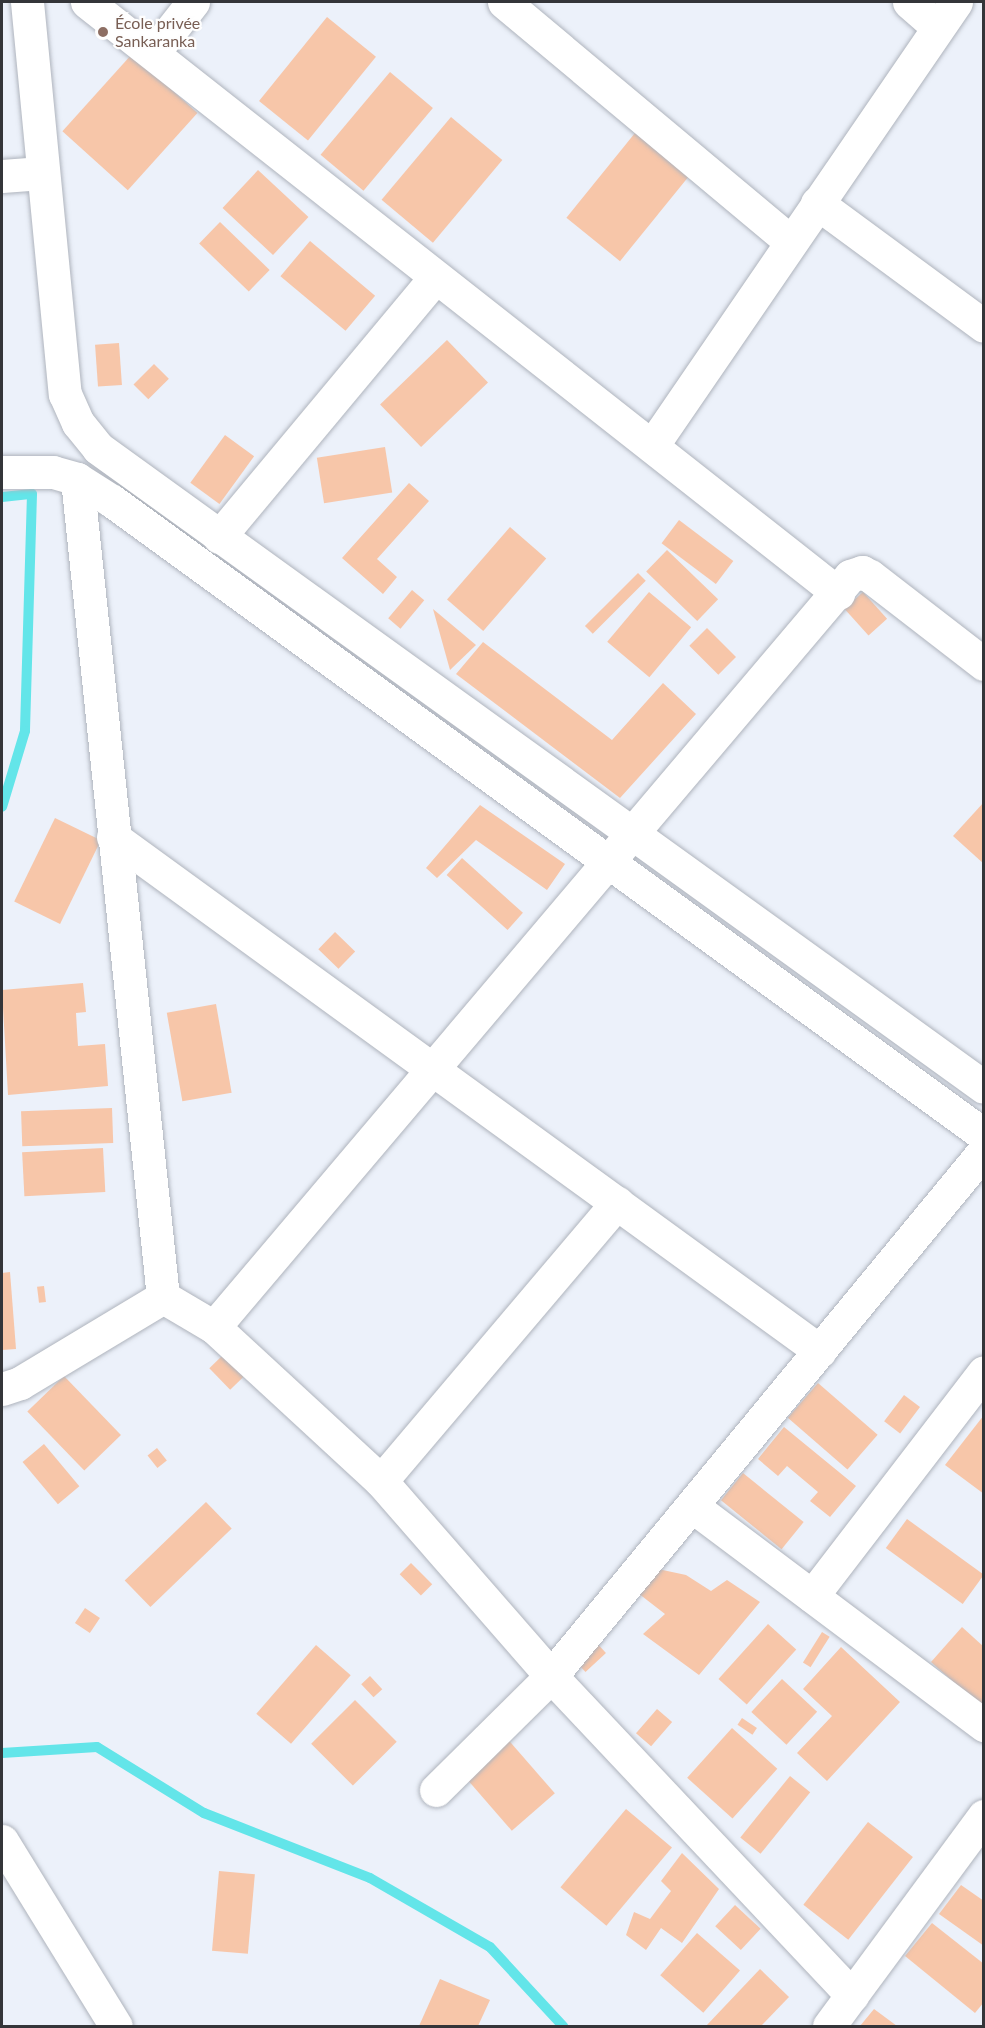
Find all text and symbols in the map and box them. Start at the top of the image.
place label: École privée Sankaranka [115,13,200,51]
marker: École privée Sankaranka [96,25,110,39]

